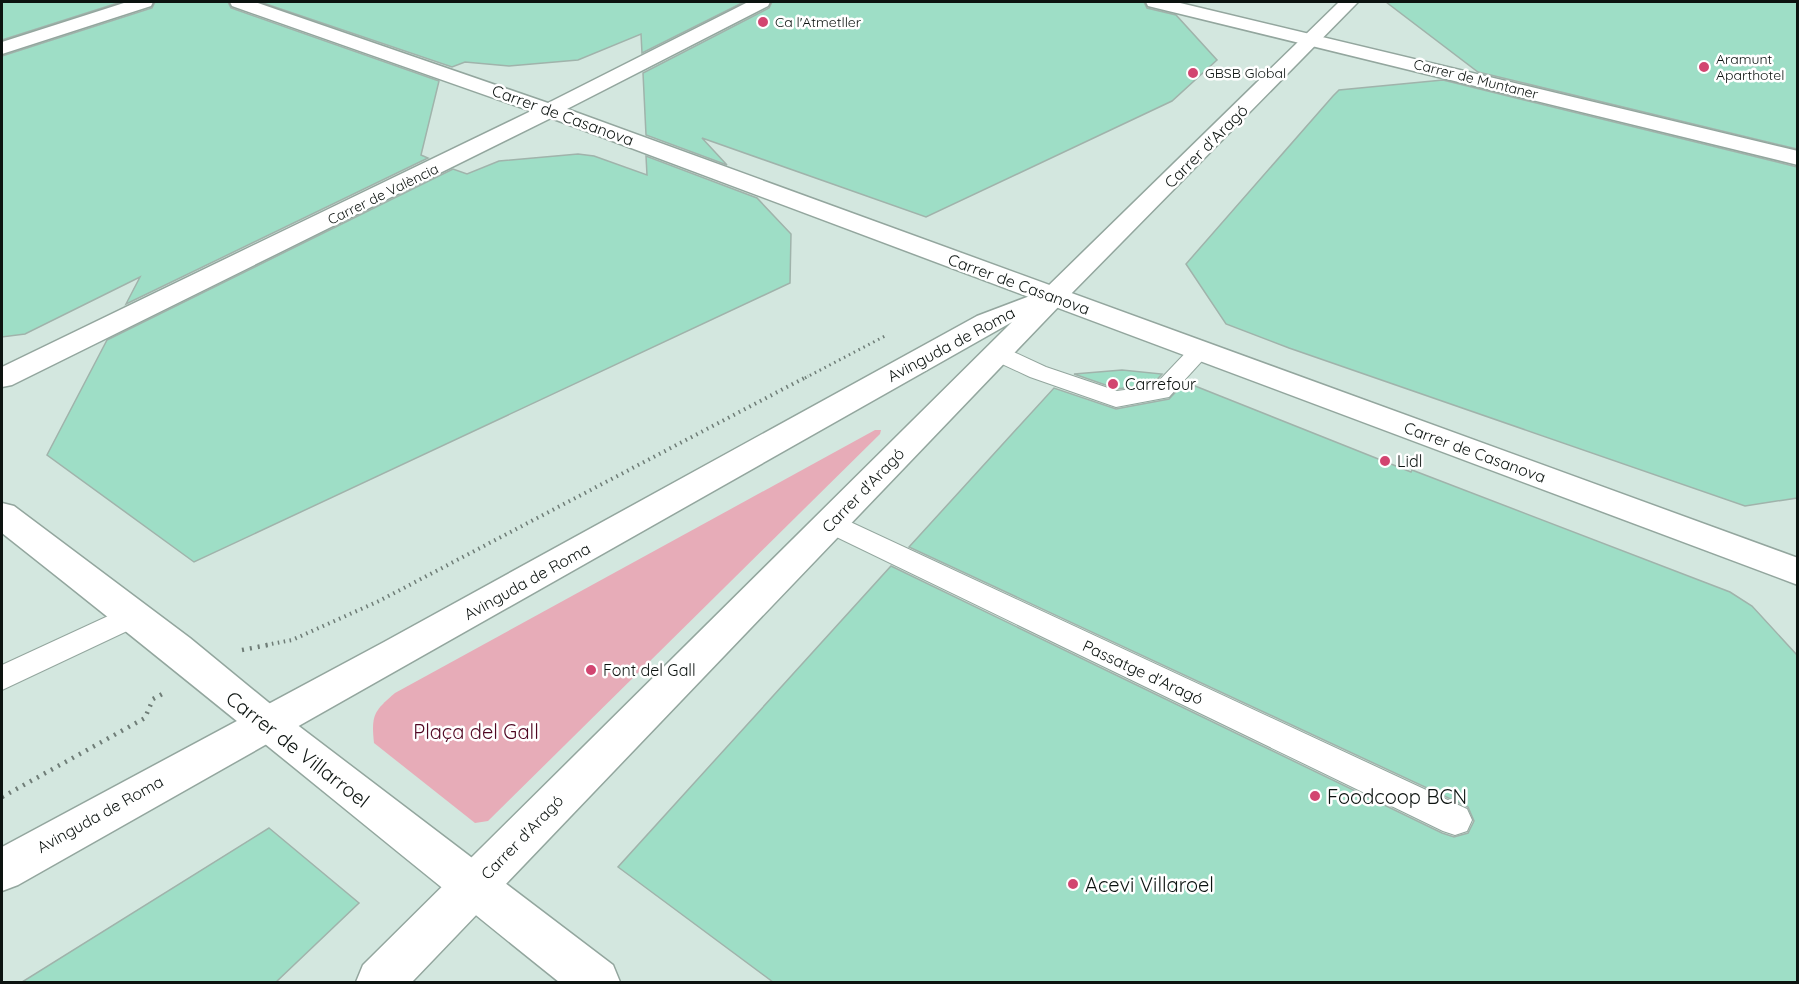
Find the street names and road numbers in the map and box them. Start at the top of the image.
street label: Carrer de Muntaner [1412,55,1541,103]
street label: Carrer de Casanova [489,80,637,150]
street label: Carrer d'Aragó [1160,100,1252,192]
street label: Carrer de València [325,159,441,229]
street label: Carrer de Casanova [945,249,1093,319]
street label: Avinguda de Roma [884,302,1018,386]
street label: Carrer de Casanova [1401,417,1549,487]
street label: Carrer d'Aragó [818,443,908,537]
street label: Avinguda de Roma [460,538,594,624]
street label: Passatge d'Aragó [1079,635,1207,709]
street label: Carrer de Villarroel [221,685,375,813]
street label: Avinguda de Roma [33,771,167,857]
street label: Carrer d'Aragó [477,790,567,884]

